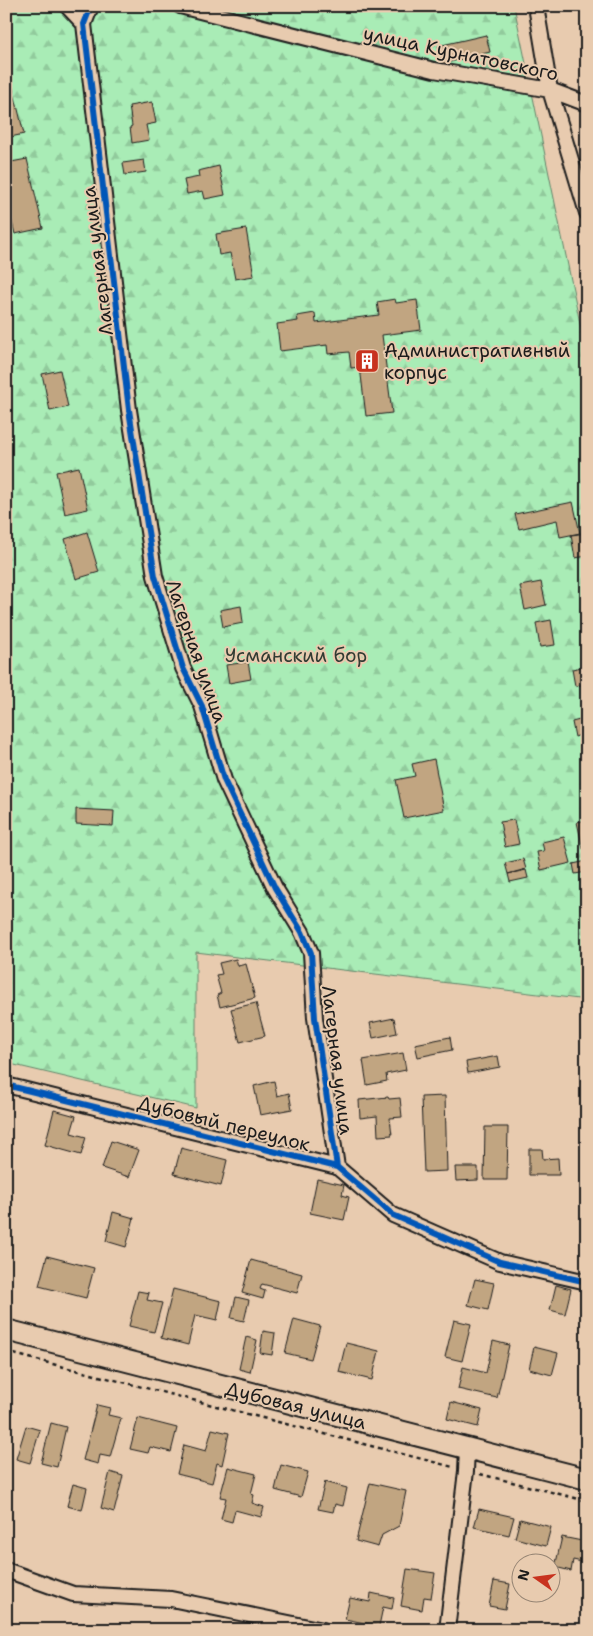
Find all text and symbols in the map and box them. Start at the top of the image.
street label: улица Курнатовского [361,21,561,86]
street label: Лагерная улица [76,185,119,337]
place label: Административный корпус [384,338,570,385]
building icon: Административный корпус [354,348,380,374]
street label: Лагерная улица [160,576,233,726]
park label: Усманский бор [225,643,367,668]
street label: Лагерная улица [316,984,359,1136]
street label: Дубовый переулок [135,1090,313,1157]
street label: Дубовая улица [223,1376,369,1435]
north arrow [510,1554,560,1604]
text: N [513,1567,533,1582]

